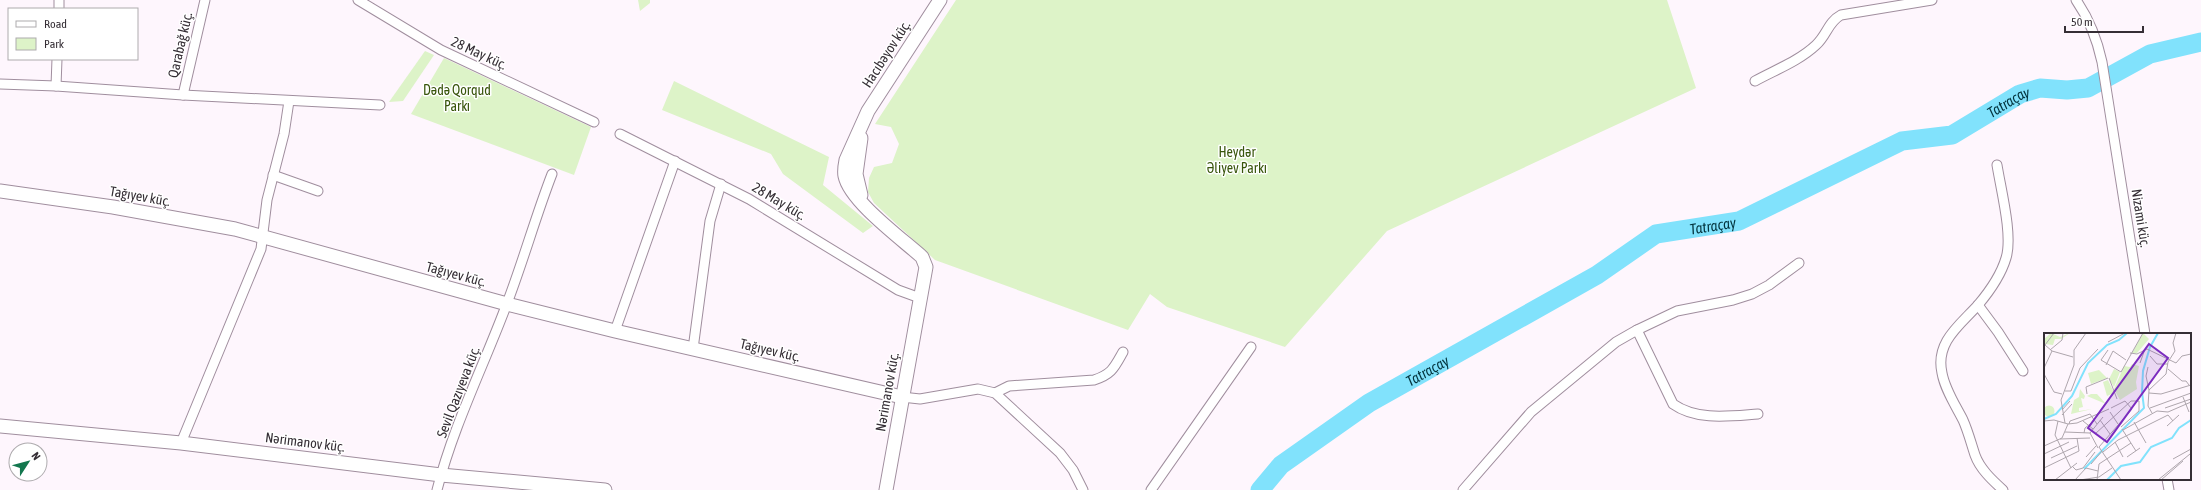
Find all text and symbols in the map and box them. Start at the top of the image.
legend [8,8,138,60]
scale bar [2065,8,2143,34]
street label: Qarabağ küç. [165,11,195,79]
text: 50 m [2071,15,2093,29]
text: Road [44,17,67,31]
street label: Hacıbəyov küç. [859,18,913,90]
street label: 28 May küç. [449,33,509,73]
text: Park [44,37,65,51]
park label: Dədə Qorqud Parkı [423,82,491,114]
water label: Tatraçay [1984,83,2032,121]
park label: Heydər Əliyev Parkı [1207,144,1267,176]
street label: 28 May küç. [749,179,809,223]
street label: Tağıyev küç. [109,183,171,209]
street label: Nizami küç. [2128,188,2154,248]
water label: Tatraçay [1688,213,1738,237]
street label: Tağıyev küç. [424,258,488,290]
inset map [2044,333,2191,480]
street label: Tağıyev küç. [738,335,802,365]
street label: Sevil Qazıyeva küç. [433,344,483,440]
street label: Nərimanov küç. [872,351,902,433]
water label: Tatraçay [1403,351,1452,389]
street label: Nərimanov küç. [264,429,346,455]
north arrow [8,442,48,482]
text: N [29,450,43,462]

